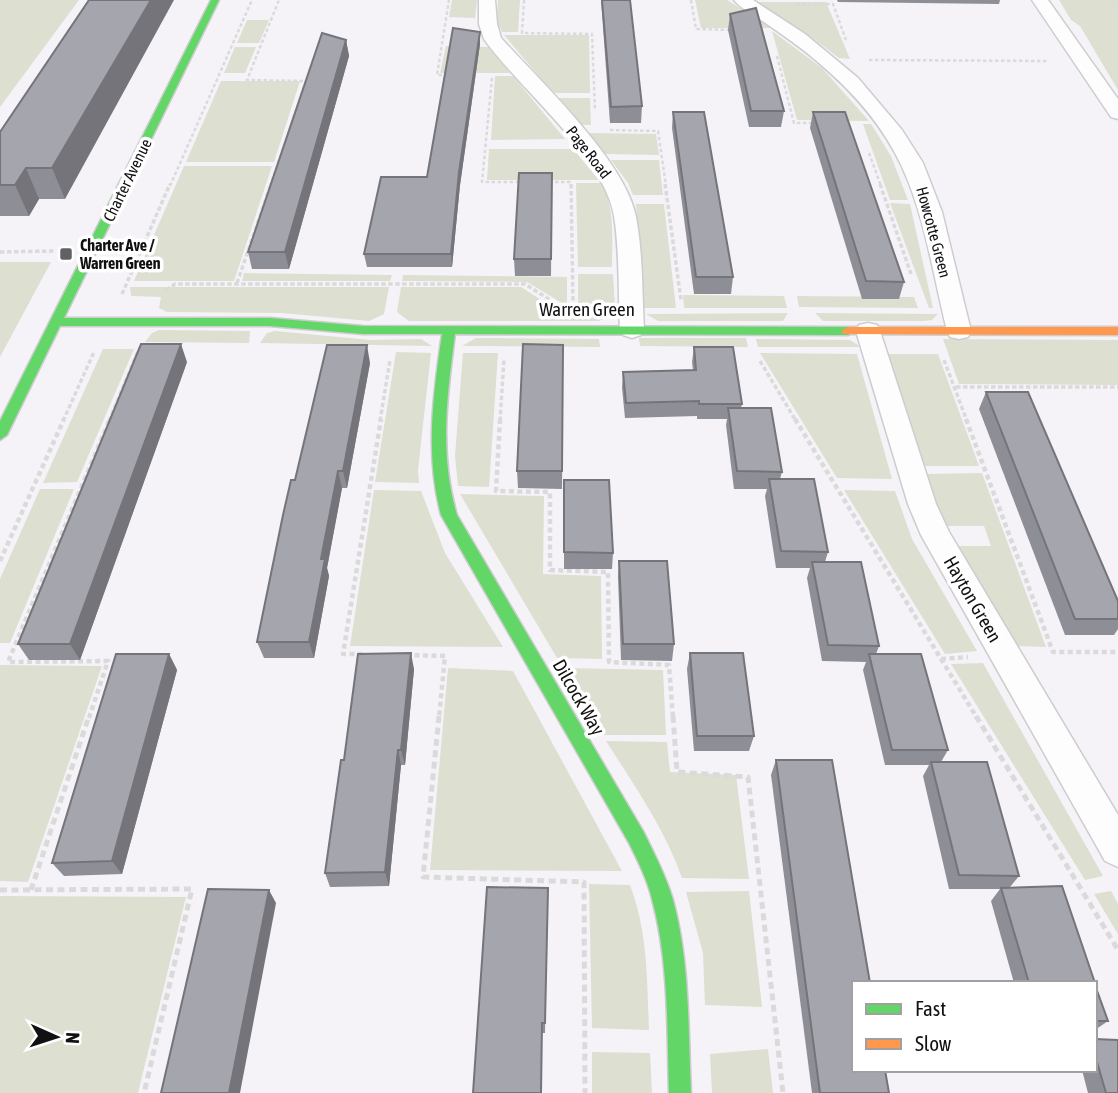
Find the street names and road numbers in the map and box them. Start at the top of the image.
street label: Page Road [562,122,615,182]
street label: Charter Avenue [99,136,155,224]
street label: Howcotte Green [913,185,955,279]
street label: Warren Green [539,298,635,320]
street label: Hayton Green [940,552,1006,646]
street label: Dilcock Way [549,655,610,739]

